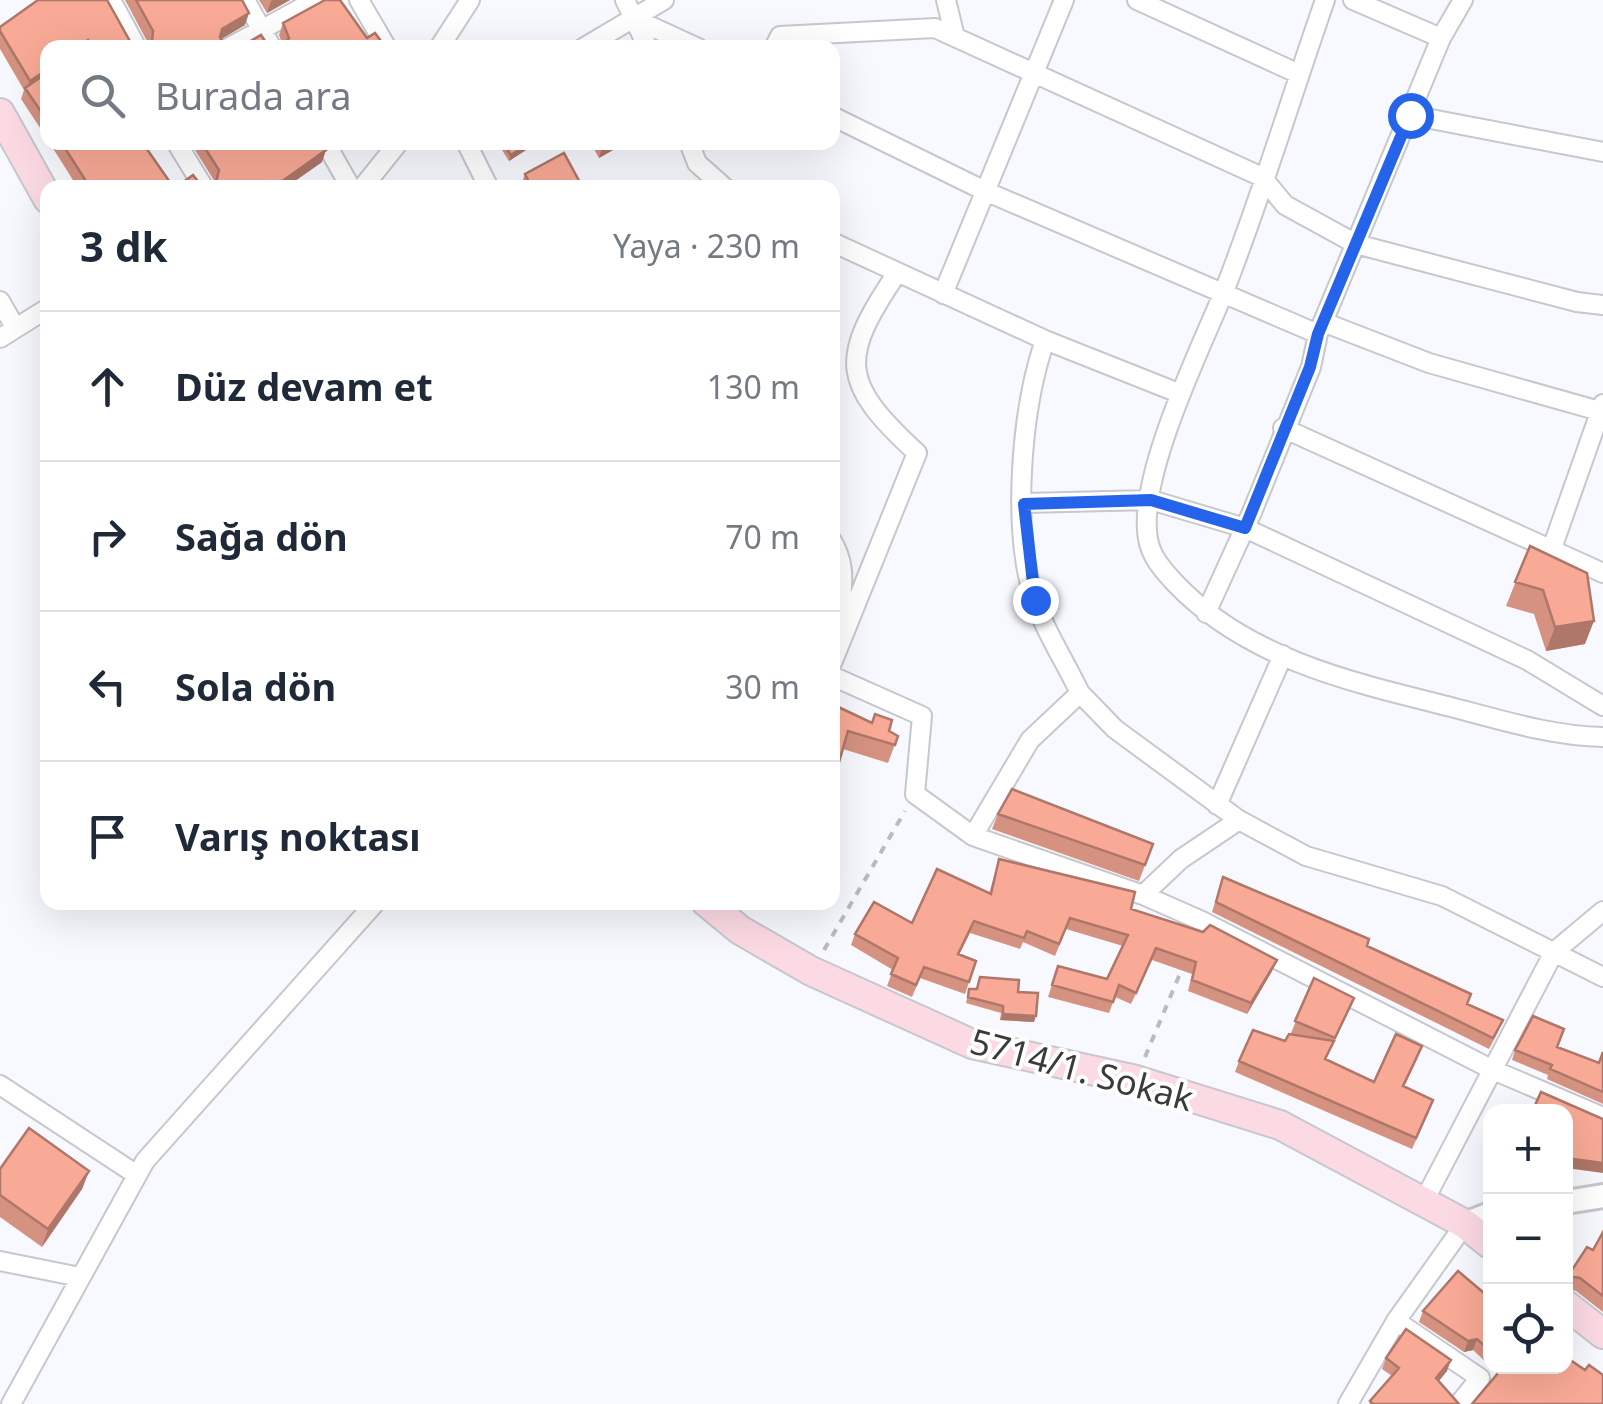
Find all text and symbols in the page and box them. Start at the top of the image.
search box [40,40,840,150]
icon: search [75,68,130,123]
text: Burada ara [155,69,352,121]
route start [1388,93,1434,139]
text: 3 dk [80,217,168,274]
text: Yaya · 230 m [613,224,800,267]
icon: ahead [80,359,135,414]
text: Düz devam et [175,360,433,412]
text: 130 m [707,365,800,408]
icon: right [80,509,135,564]
text: Sağa dön [175,510,348,562]
text: 70 m [725,515,800,558]
route end [1013,578,1059,624]
icon: left [80,659,135,714]
text: Sola dön [175,660,336,712]
text: 30 m [725,665,800,708]
icon: arrive [80,809,135,864]
text: Varış noktası [175,810,421,862]
street label: 5714/1. Sokak [965,1017,1199,1121]
map controls [1483,1104,1573,1374]
button: + [1483,1104,1573,1194]
button: − [1483,1194,1573,1284]
button: locate [1483,1284,1573,1374]

